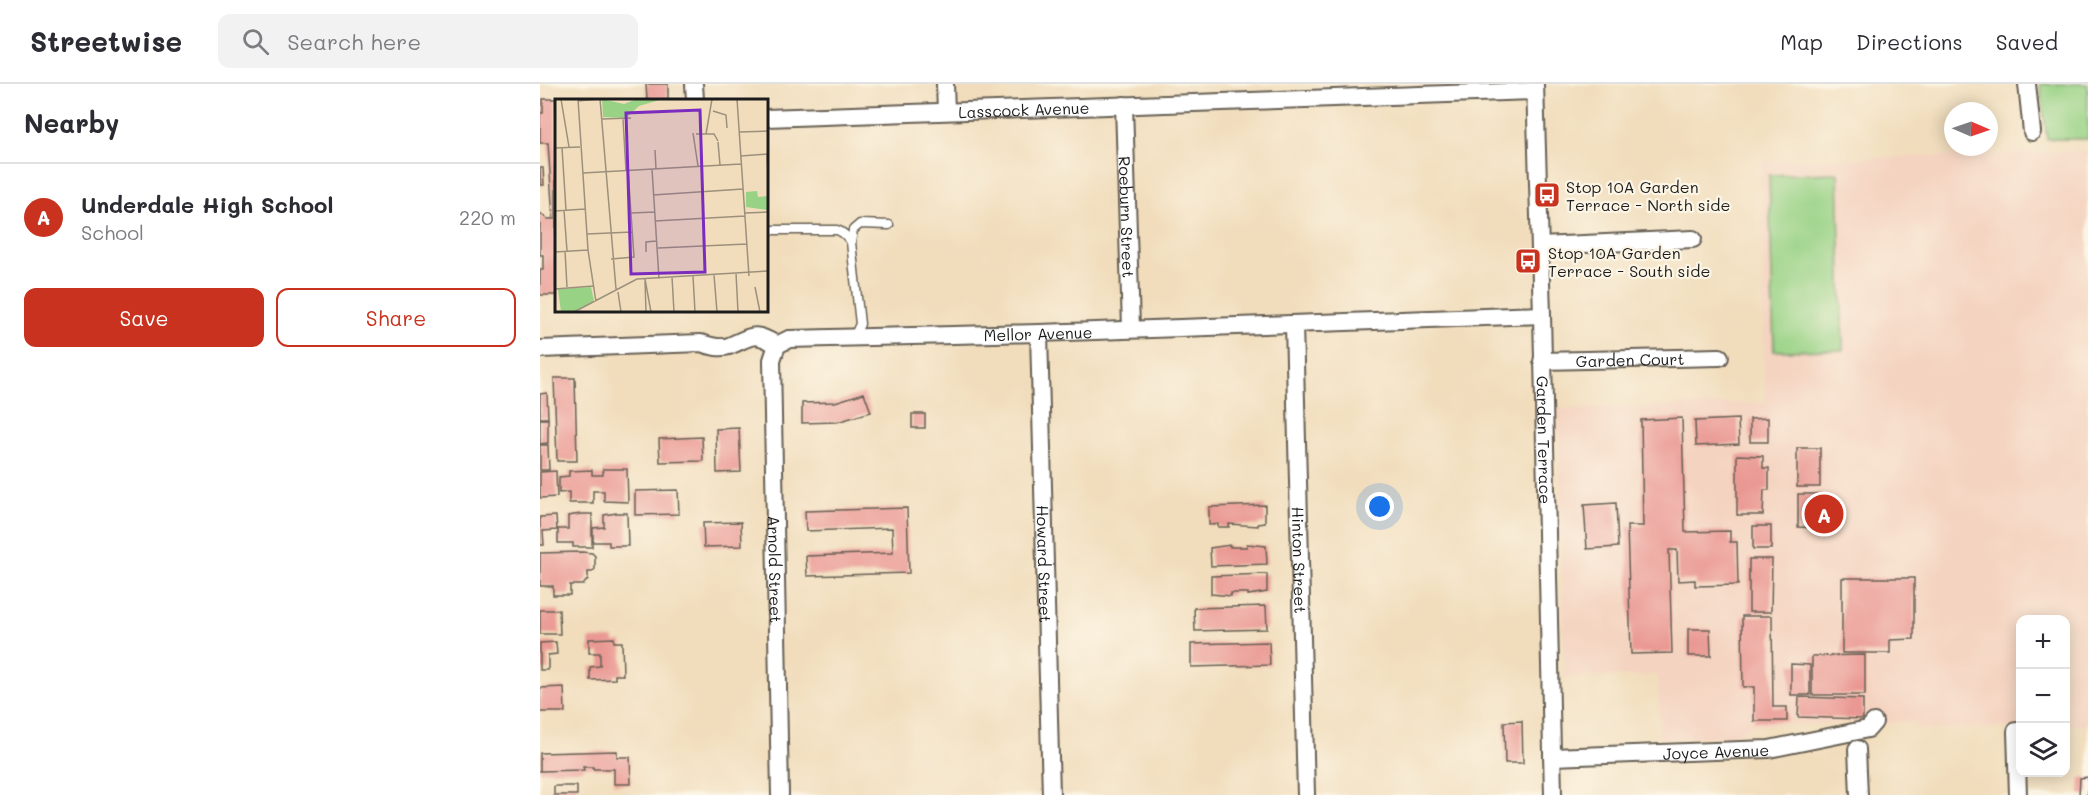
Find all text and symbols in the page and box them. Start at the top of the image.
search box [218,14,638,68]
text: Streetwise [30,23,182,59]
icon: search [239,25,272,58]
text: Search here [287,27,421,56]
text: Map [1780,28,1823,55]
text: Directions [1856,28,1963,55]
text: Saved [1996,28,2058,55]
street label: Lasscock Avenue [958,96,1090,122]
inset map [555,99,768,312]
north arrow [1944,102,1998,156]
text: Nearby [24,106,119,140]
street label: Roeburn Street [1115,156,1140,278]
place label: Stop 10A Garden Terrace - North side [1566,176,1730,215]
bus stop icon: Stop 10A Garden Terrace - North side [1532,180,1562,210]
text: Underdale High School [81,190,333,219]
text: A [37,204,50,230]
text: 220 m [459,204,516,230]
text: School [81,219,144,245]
place label: Stop 10A Garden Terrace - South side [1548,242,1710,281]
bus stop icon: Stop 10A Garden Terrace - South side [1513,246,1543,276]
button: Save [24,288,264,347]
button: Share [276,288,516,347]
street label: Mellor Avenue [983,321,1093,345]
street label: Garden Court [1575,347,1685,371]
street label: Garden Terrace [1533,376,1557,504]
your location [1365,492,1394,521]
pin: A [1804,492,1844,536]
street label: Howard Street [1033,505,1057,623]
street label: Hinton Street [1288,506,1312,614]
street label: Arnold Street [764,515,787,623]
map controls [2016,615,2070,777]
button: + [2016,615,2070,669]
button: − [2016,669,2070,723]
button: layers [2016,723,2070,777]
street label: Joyce Avenue [1662,739,1769,763]

